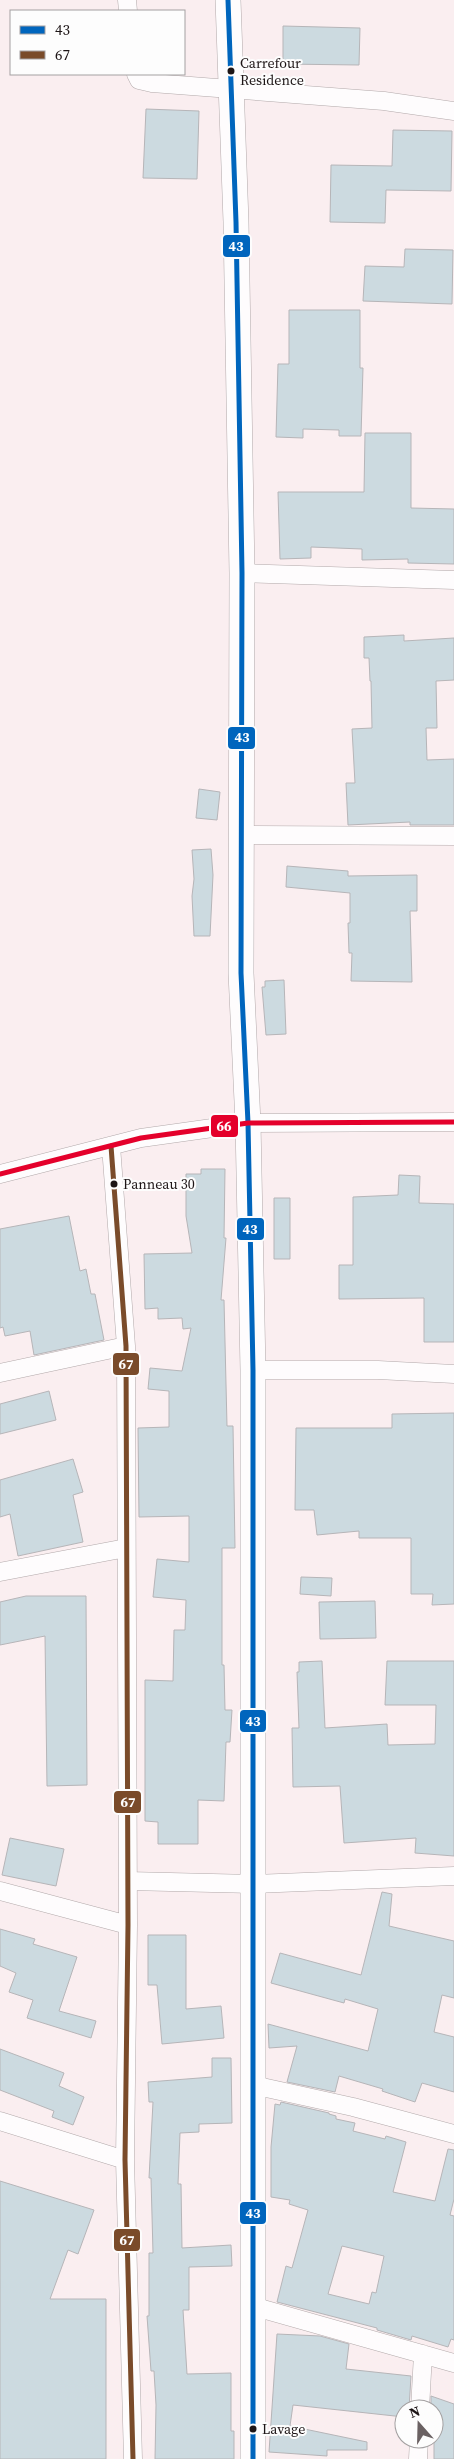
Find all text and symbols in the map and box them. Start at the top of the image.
legend [10,10,185,75]
text: 43 [55,19,70,40]
text: 67 [55,44,70,65]
place label: Carrefour Residence [240,53,304,90]
marker: Carrefour Residence [226,66,236,76]
line badge: 43 [222,234,251,258]
text: 43 [228,236,244,256]
line badge: 43 [227,726,256,750]
text: 43 [234,727,250,747]
line badge: 66 [210,1114,239,1138]
text: 66 [216,1116,232,1136]
place label: Panneau 30 [123,1174,195,1194]
marker: Panneau 30 [109,1179,119,1189]
line badge: 43 [236,1217,265,1241]
text: 43 [242,1219,258,1239]
line badge: 67 [112,1352,140,1376]
text: 67 [118,1354,134,1374]
line badge: 43 [239,1709,267,1733]
text: 43 [245,1711,261,1731]
line badge: 67 [113,1790,142,1814]
text: 67 [120,1792,136,1812]
line badge: 43 [239,2201,267,2225]
text: 43 [245,2203,261,2223]
line badge: 67 [113,2228,141,2252]
text: 67 [119,2230,135,2250]
north arrow [394,2399,444,2449]
text: N [406,2401,423,2423]
place label: Lavage [262,2419,305,2439]
marker: Lavage [248,2424,258,2434]

